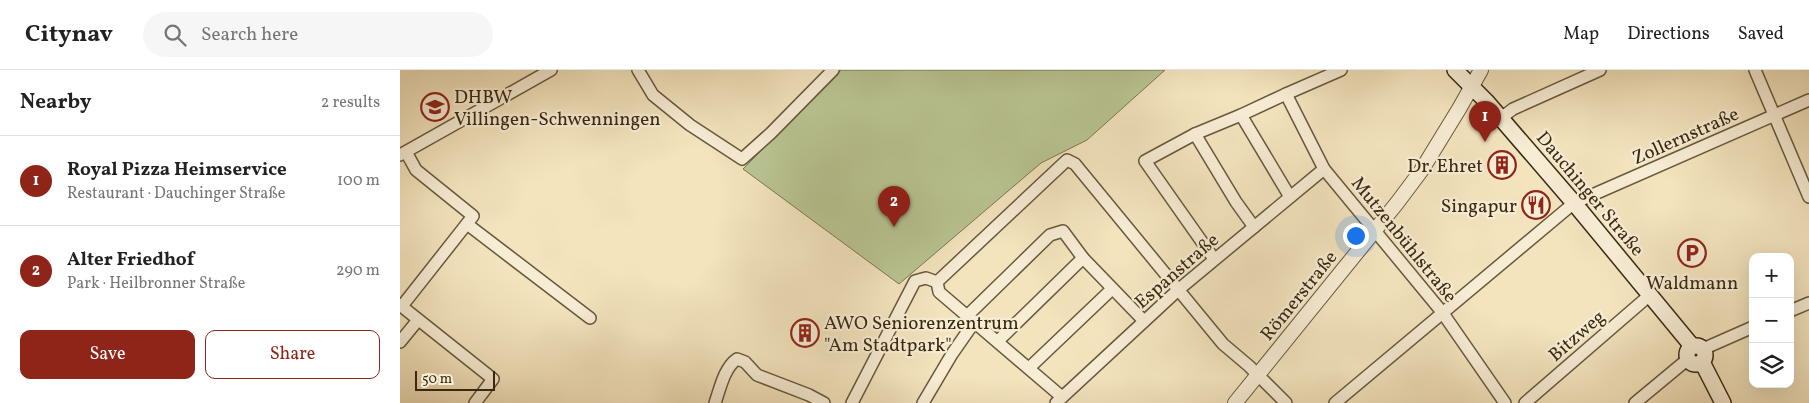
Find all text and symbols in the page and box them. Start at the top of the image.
search box [143,12,493,57]
text: Citynav [25,18,113,52]
icon: search [161,21,189,49]
text: Search here [201,22,298,48]
text: Map [1563,22,1599,47]
text: Directions [1627,22,1710,47]
text: Saved [1738,22,1784,47]
place label: DHBW Villingen-Schwenningen [454,85,661,133]
text: Nearby [20,88,91,117]
text: 2 results [321,92,380,114]
school or university icon: DHBW Villingen-Schwenningen [420,92,450,122]
pin: 1 [1469,101,1501,142]
street label: Zollernstraße [1628,102,1743,172]
street label: Dauchinger Straße [1529,126,1650,262]
building icon: Dr. Ehret [1487,150,1517,180]
place label: Dr. Ehret [1407,154,1483,180]
text: Royal Pizza Heimservice [67,157,287,183]
text: 1 [33,170,39,192]
text: 100 m [337,170,380,192]
street label: Mutzenbühlstraße [1344,172,1462,309]
text: Restaurant · Dauchinger Straße [67,183,285,205]
pin: 2 [878,186,910,227]
restaurant icon: Singapur [1521,190,1551,220]
place label: Singapur [1441,194,1517,220]
your location [1343,223,1369,249]
street label: Espanstraße [1130,228,1225,315]
parking icon: Waldmann [1677,238,1707,268]
street label: Römerstraße [1255,246,1344,347]
text: Alter Friedhof [67,247,194,273]
map controls [1749,253,1794,388]
button: + [1749,253,1794,298]
text: 2 [32,260,40,282]
text: 290 m [336,260,380,282]
place label: Waldmann [1646,271,1738,297]
text: Park · Heilbronner Straße [67,273,245,295]
button: − [1749,298,1794,343]
street label: Bitzweg [1544,305,1611,368]
place label: AWO Seniorenzentrum "Am Stadtpark" [824,311,1019,359]
building icon: AWO Seniorenzentrum "Am Stadtpark" [790,318,820,348]
button: Save [20,330,195,379]
button: Share [205,330,380,379]
button: layers [1749,343,1794,388]
scale bar [415,368,495,391]
text: 50 m [422,370,452,389]

